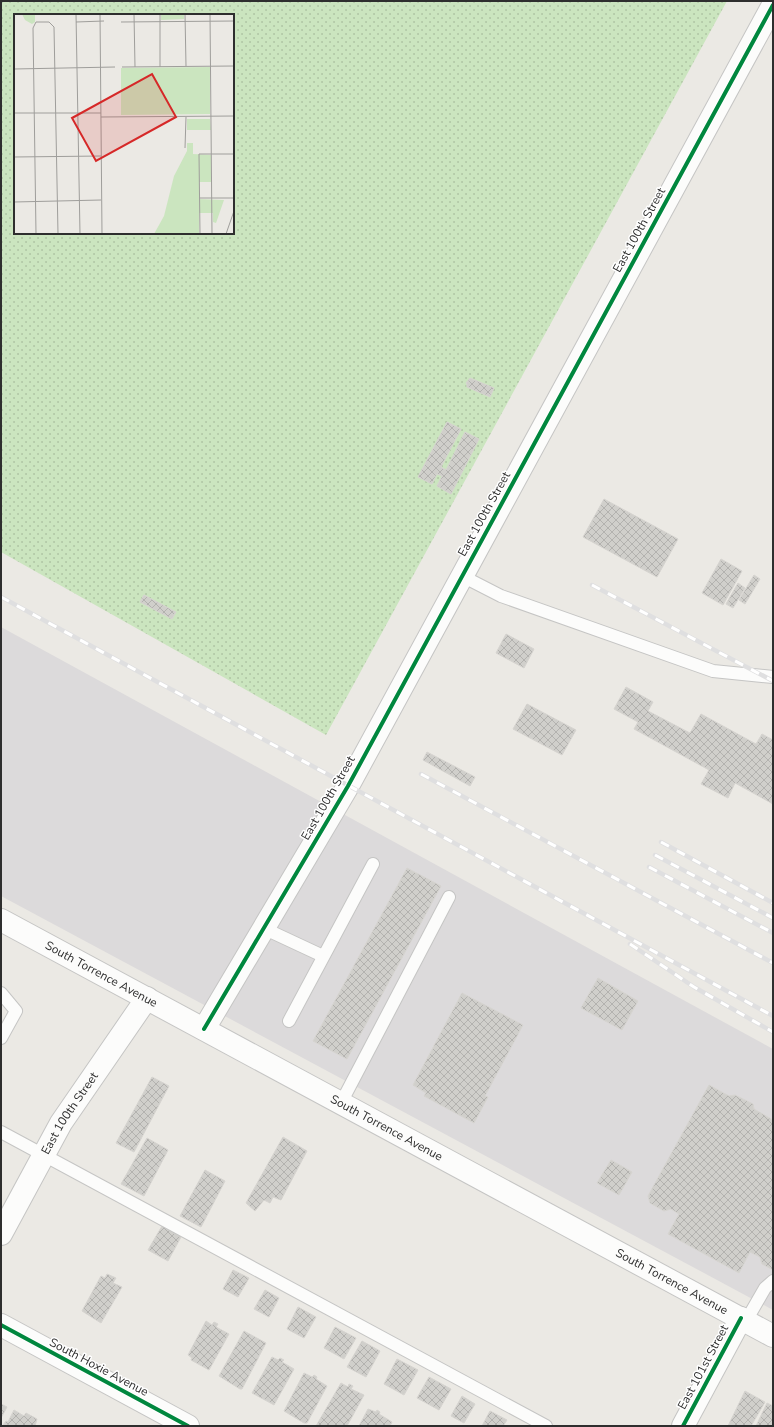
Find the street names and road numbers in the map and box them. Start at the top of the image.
street label: East 100th Street [609,184,669,275]
street label: East 100th Street [454,468,514,559]
street label: East 100th Street [297,752,359,843]
street label: South Torrence Avenue [42,937,160,1011]
street label: East 100th Street [38,1068,102,1157]
street label: South Torrence Avenue [328,1091,446,1165]
street label: South Torrence Avenue [613,1245,731,1318]
street label: East 101st Street [674,1321,732,1412]
street label: South Hoxie Avenue [47,1334,151,1400]

